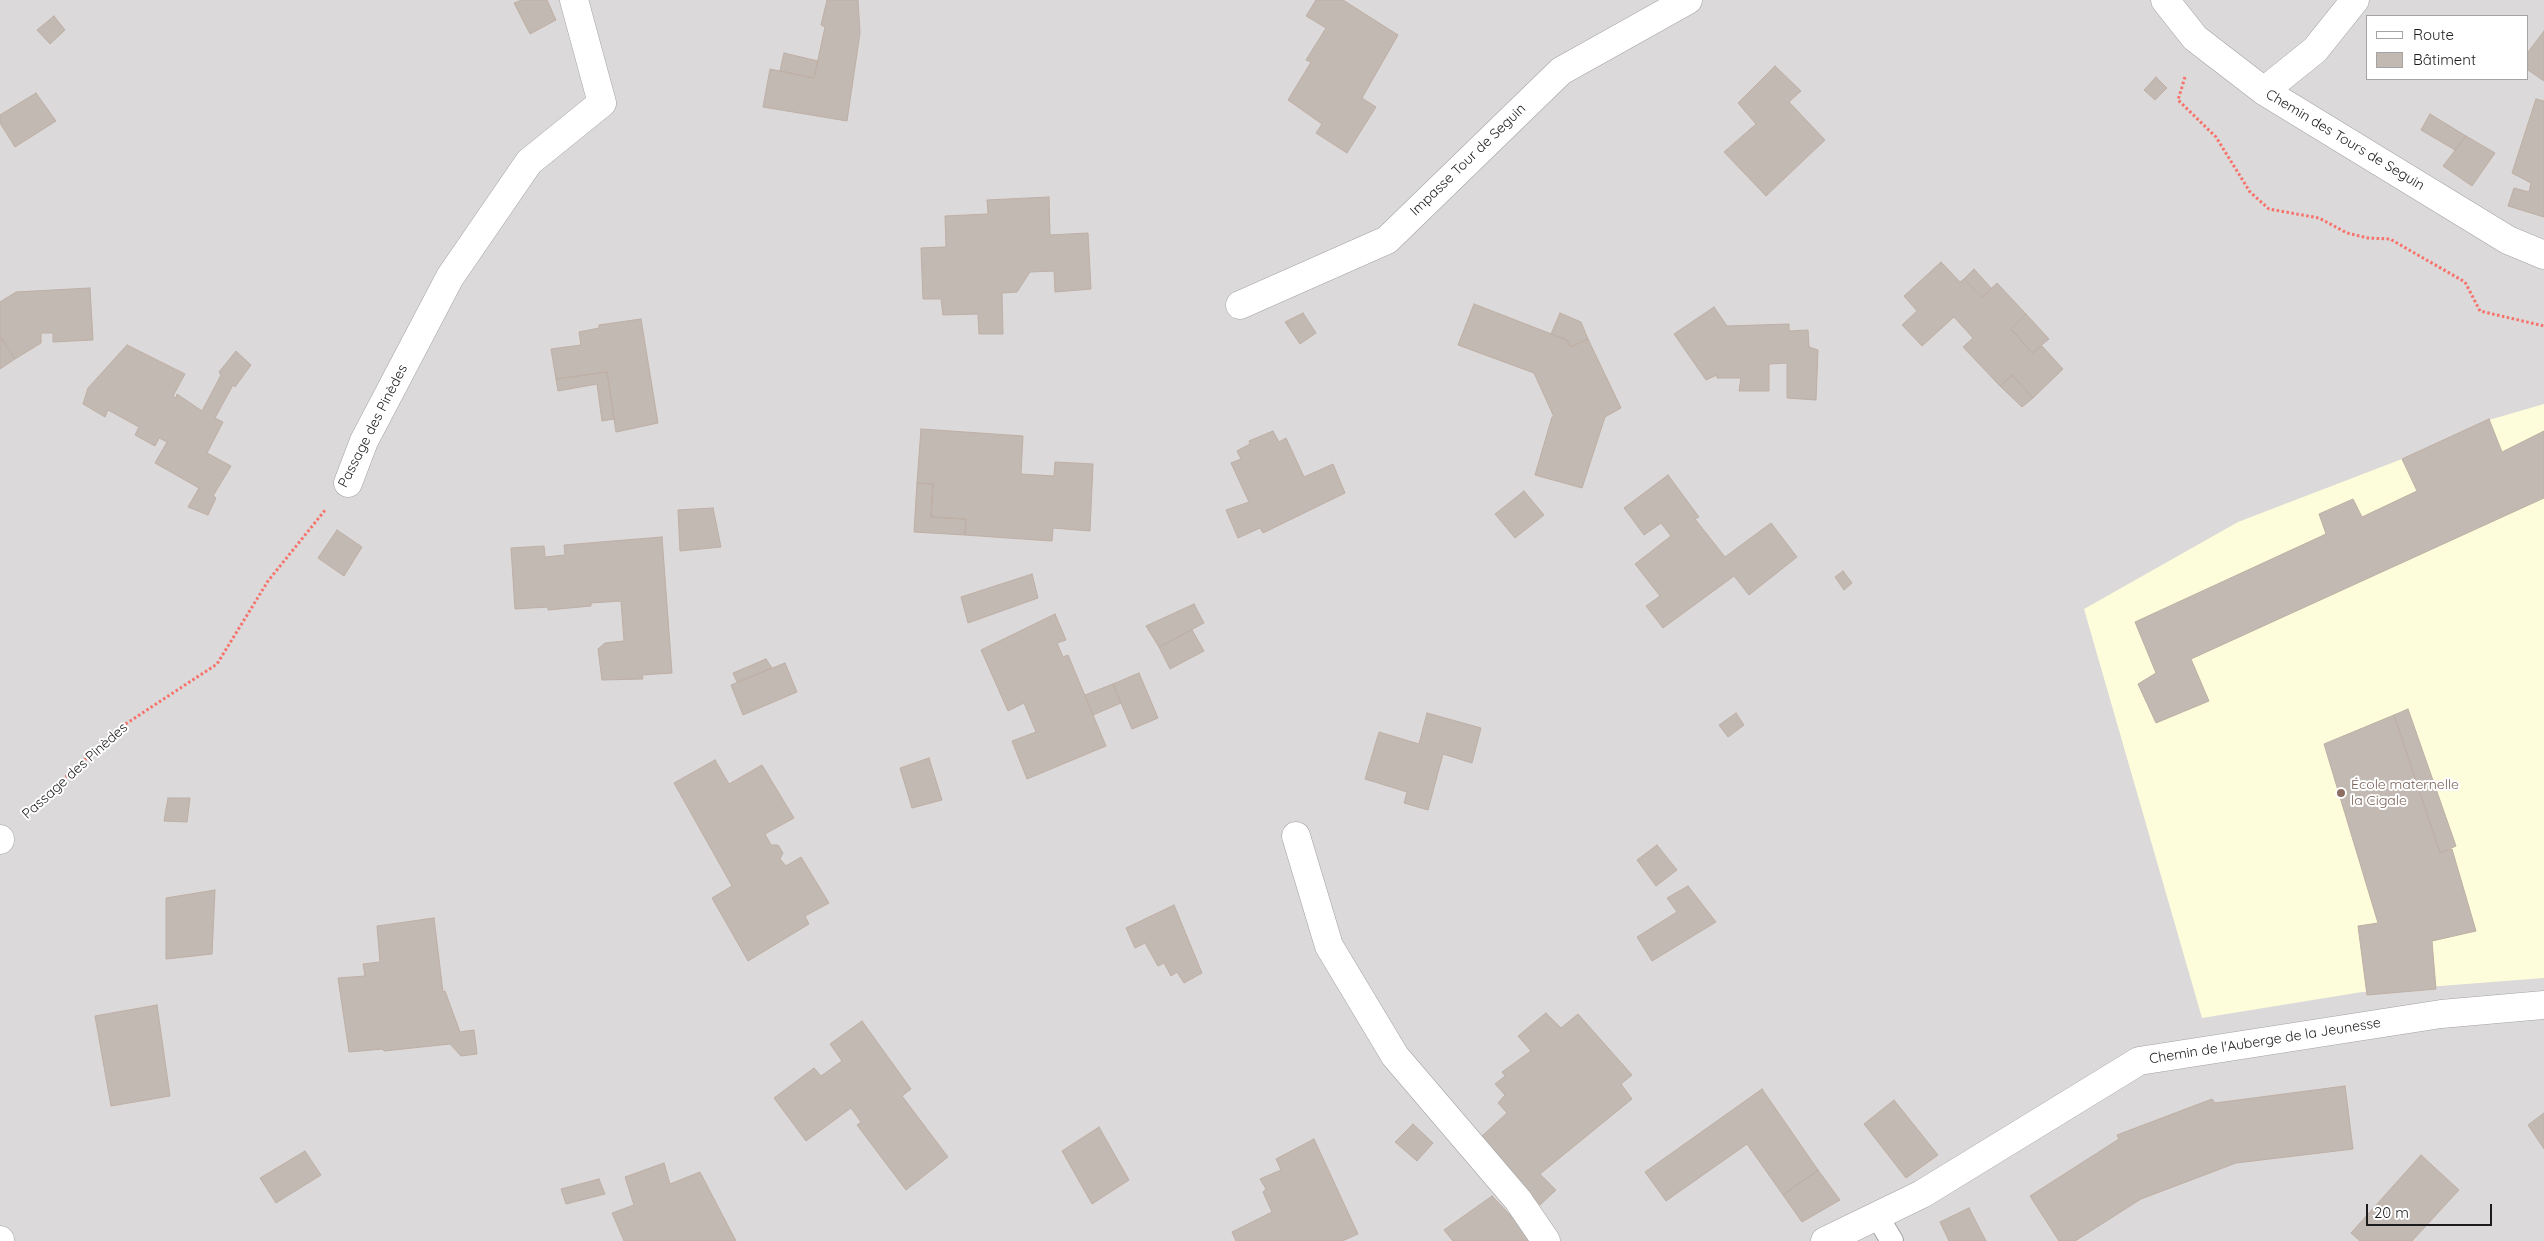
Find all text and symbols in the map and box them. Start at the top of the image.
legend [2366,15,2529,80]
text: Route [2413,25,2454,44]
text: Bâtiment [2413,50,2476,69]
street label: Chemin des Tours de Seguin [2263,86,2427,194]
street label: Impasse Tour de Seguin [1407,100,1529,220]
street label: Passage des Pinèdes [335,362,411,490]
street label: Passage des Pinèdes [19,719,131,823]
place label: École maternelle la Cigale [2351,777,2459,810]
marker: École maternelle la Cigale [2335,787,2347,799]
street label: Chemin de l'Auberge de la Jeunesse [2148,1014,2382,1068]
scale bar [2369,1194,2495,1226]
text: 20 m [2374,1203,2409,1222]

